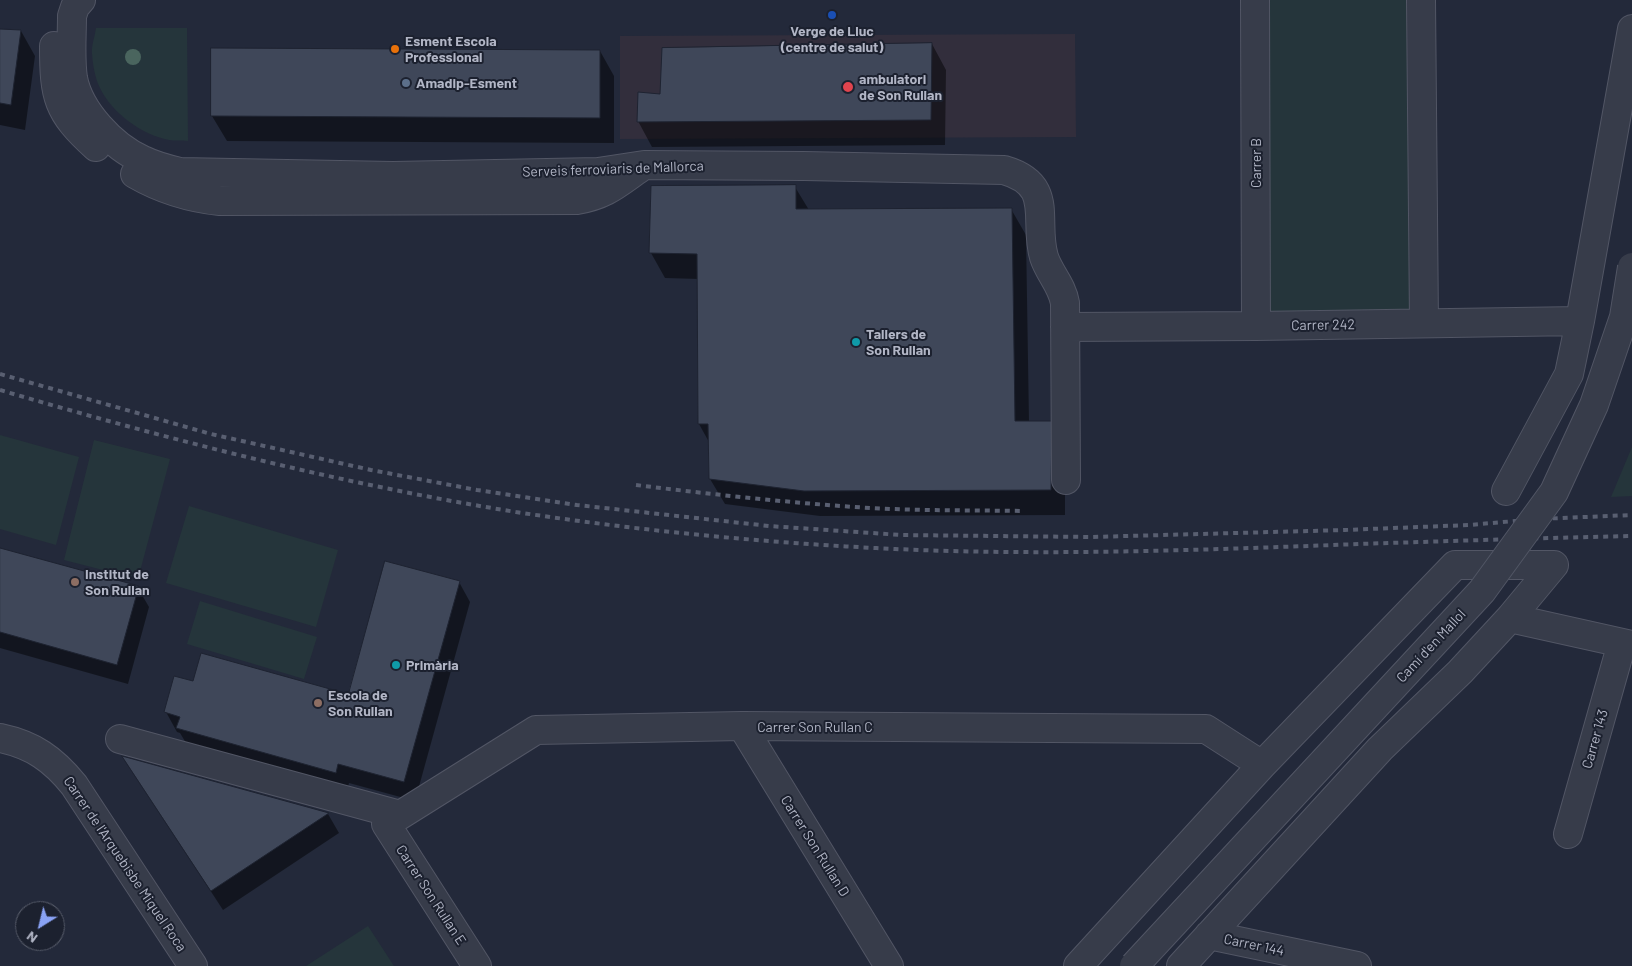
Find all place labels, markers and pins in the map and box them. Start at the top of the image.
marker: Verge de Lluc (centre de salut) [826,9,838,21]
place label: Verge de Lluc (centre de salut) [781,23,883,56]
place label: Esment Escola Professional [405,33,497,65]
marker: Esment Escola Professional [389,43,401,55]
place label: ambulatori de Son Rullan [859,71,942,104]
place label: Amadip-Esment [416,75,517,91]
marker: Amadip-Esment [400,77,412,89]
marker: ambulatori de Son Rullan [841,80,855,94]
place label: Tallers de Son Rullan [866,326,931,358]
marker: Tallers de Son Rullan [850,336,862,348]
place label: Institut de Son Rullan [85,566,150,598]
marker: Institut de Son Rullan [69,576,81,588]
place label: Primària [406,657,459,673]
marker: Primària [390,659,402,671]
place label: Escola de Son Rullan [328,687,393,720]
marker: Escola de Son Rullan [312,697,324,709]

